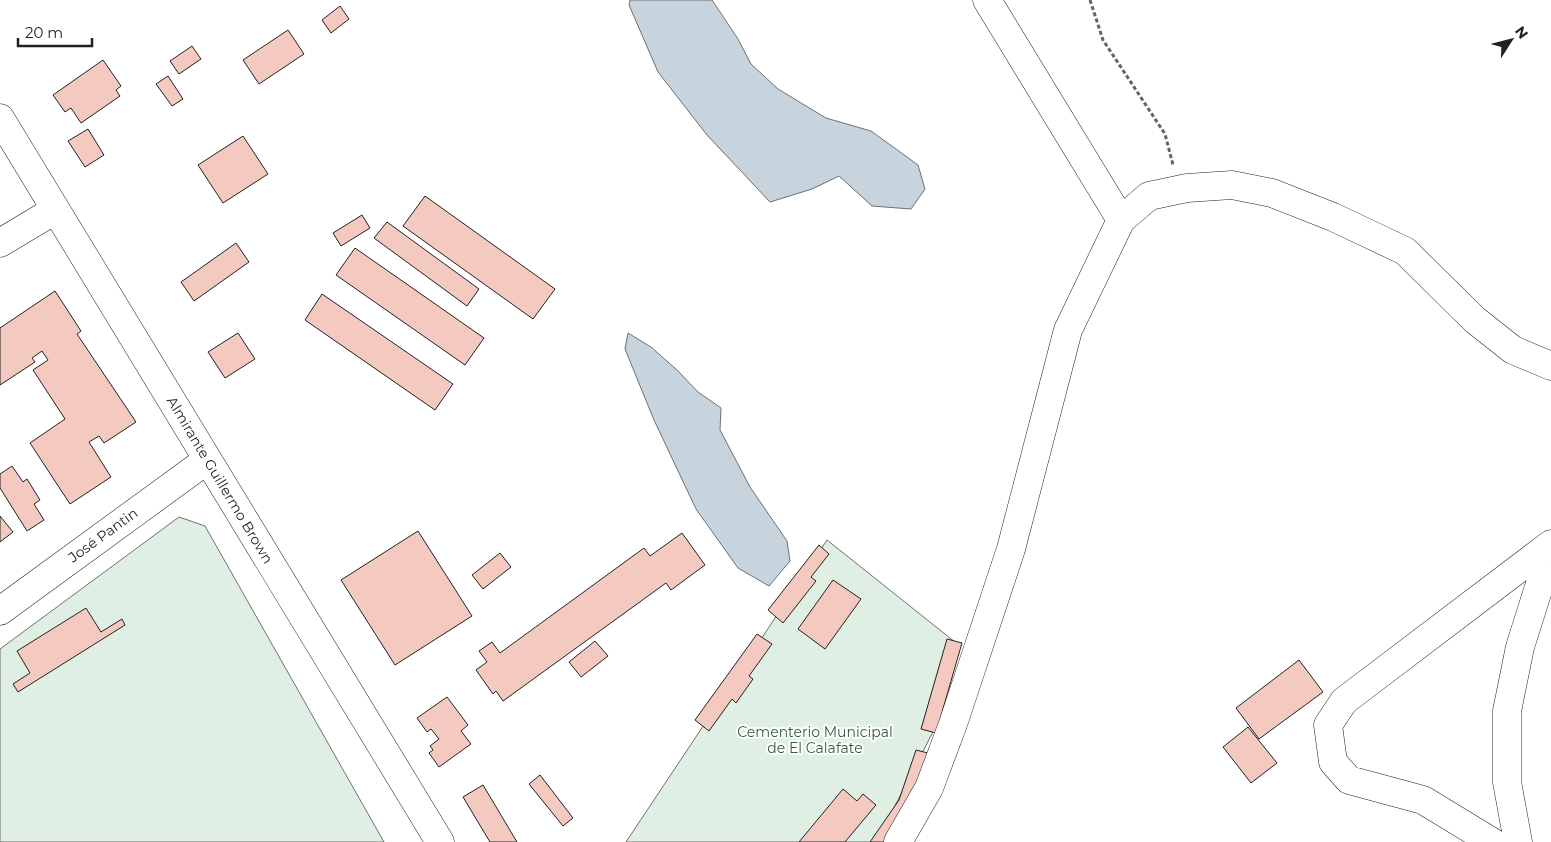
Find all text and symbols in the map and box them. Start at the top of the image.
scale bar [18,15,91,47]
north arrow [1486,15,1536,65]
text: N [1511,22,1532,42]
text: 20 m [25,23,63,42]
street label: Almirante Guillermo Brown [163,393,277,567]
street label: José Pantin [64,504,141,567]
park label: Cementerio Municipal de El Calafate [737,723,893,757]

